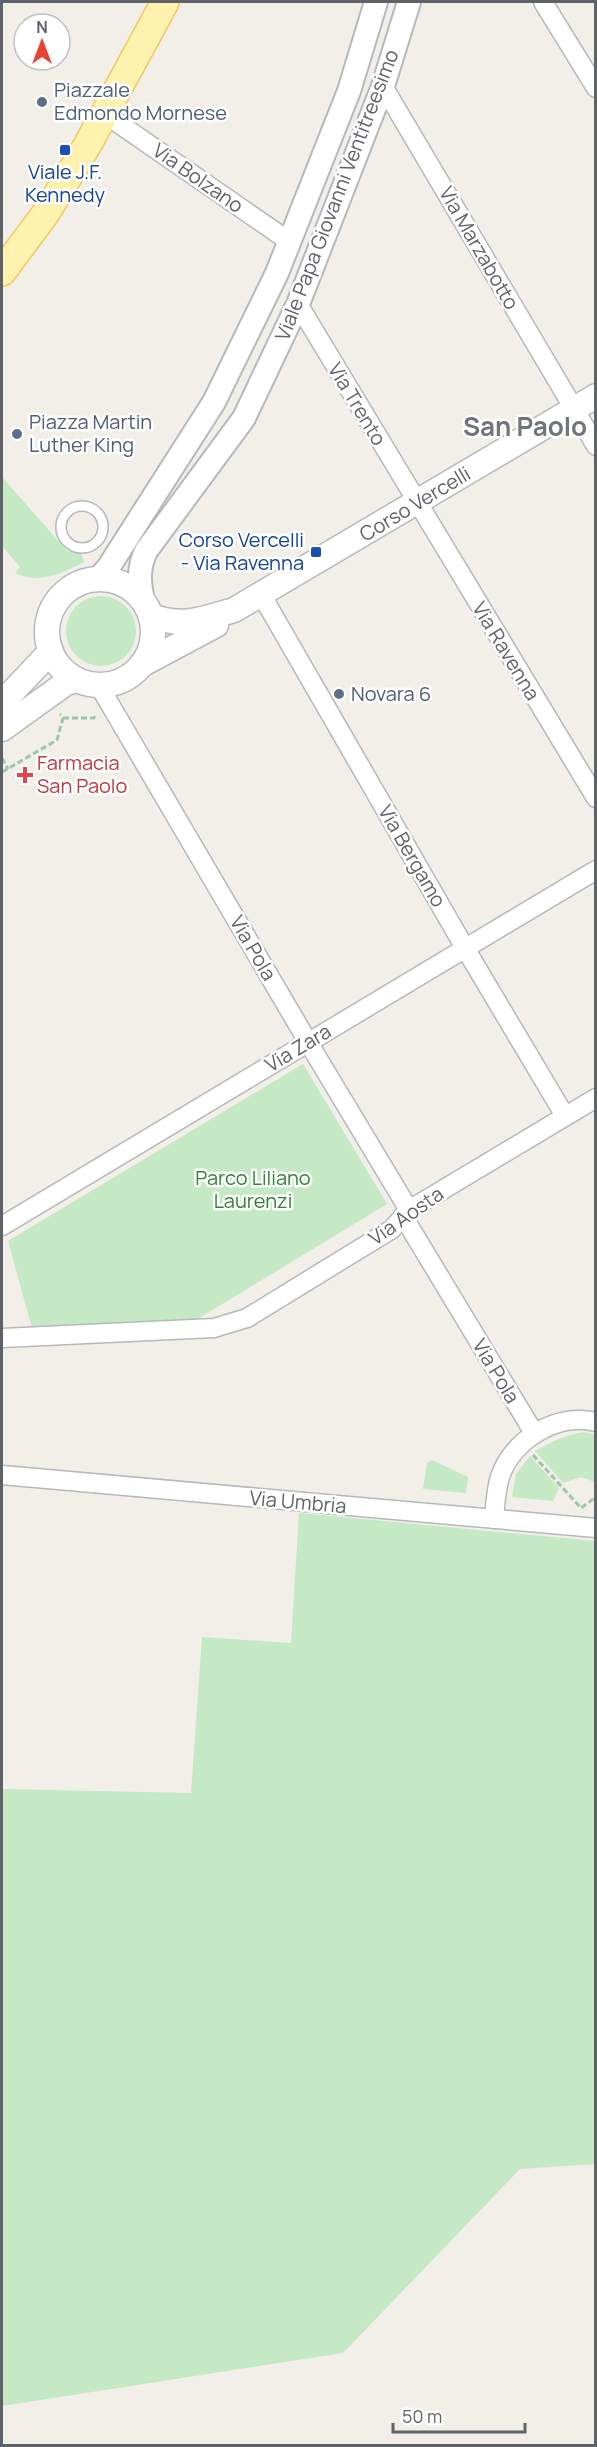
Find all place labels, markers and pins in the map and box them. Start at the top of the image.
place label: Piazzale Edmondo Mornese [54,76,227,126]
marker: Piazzale Edmondo Mornese [35,95,49,109]
marker: Viale J.F. Kennedy [58,143,72,157]
place label: Viale J.F. Kennedy [25,158,106,208]
place label: Piazza Martin Luther King [29,408,152,458]
marker: Piazza Martin Luther King [10,427,24,441]
place label: Corso Vercelli - Via Ravenna [179,526,304,576]
marker: Corso Vercelli - Via Ravenna [309,545,323,559]
place label: Novara 6 [351,680,431,707]
marker: Novara 6 [332,687,346,701]
place label: Farmacia San Paolo [37,749,128,799]
marker: Farmacia San Paolo [18,768,32,782]

